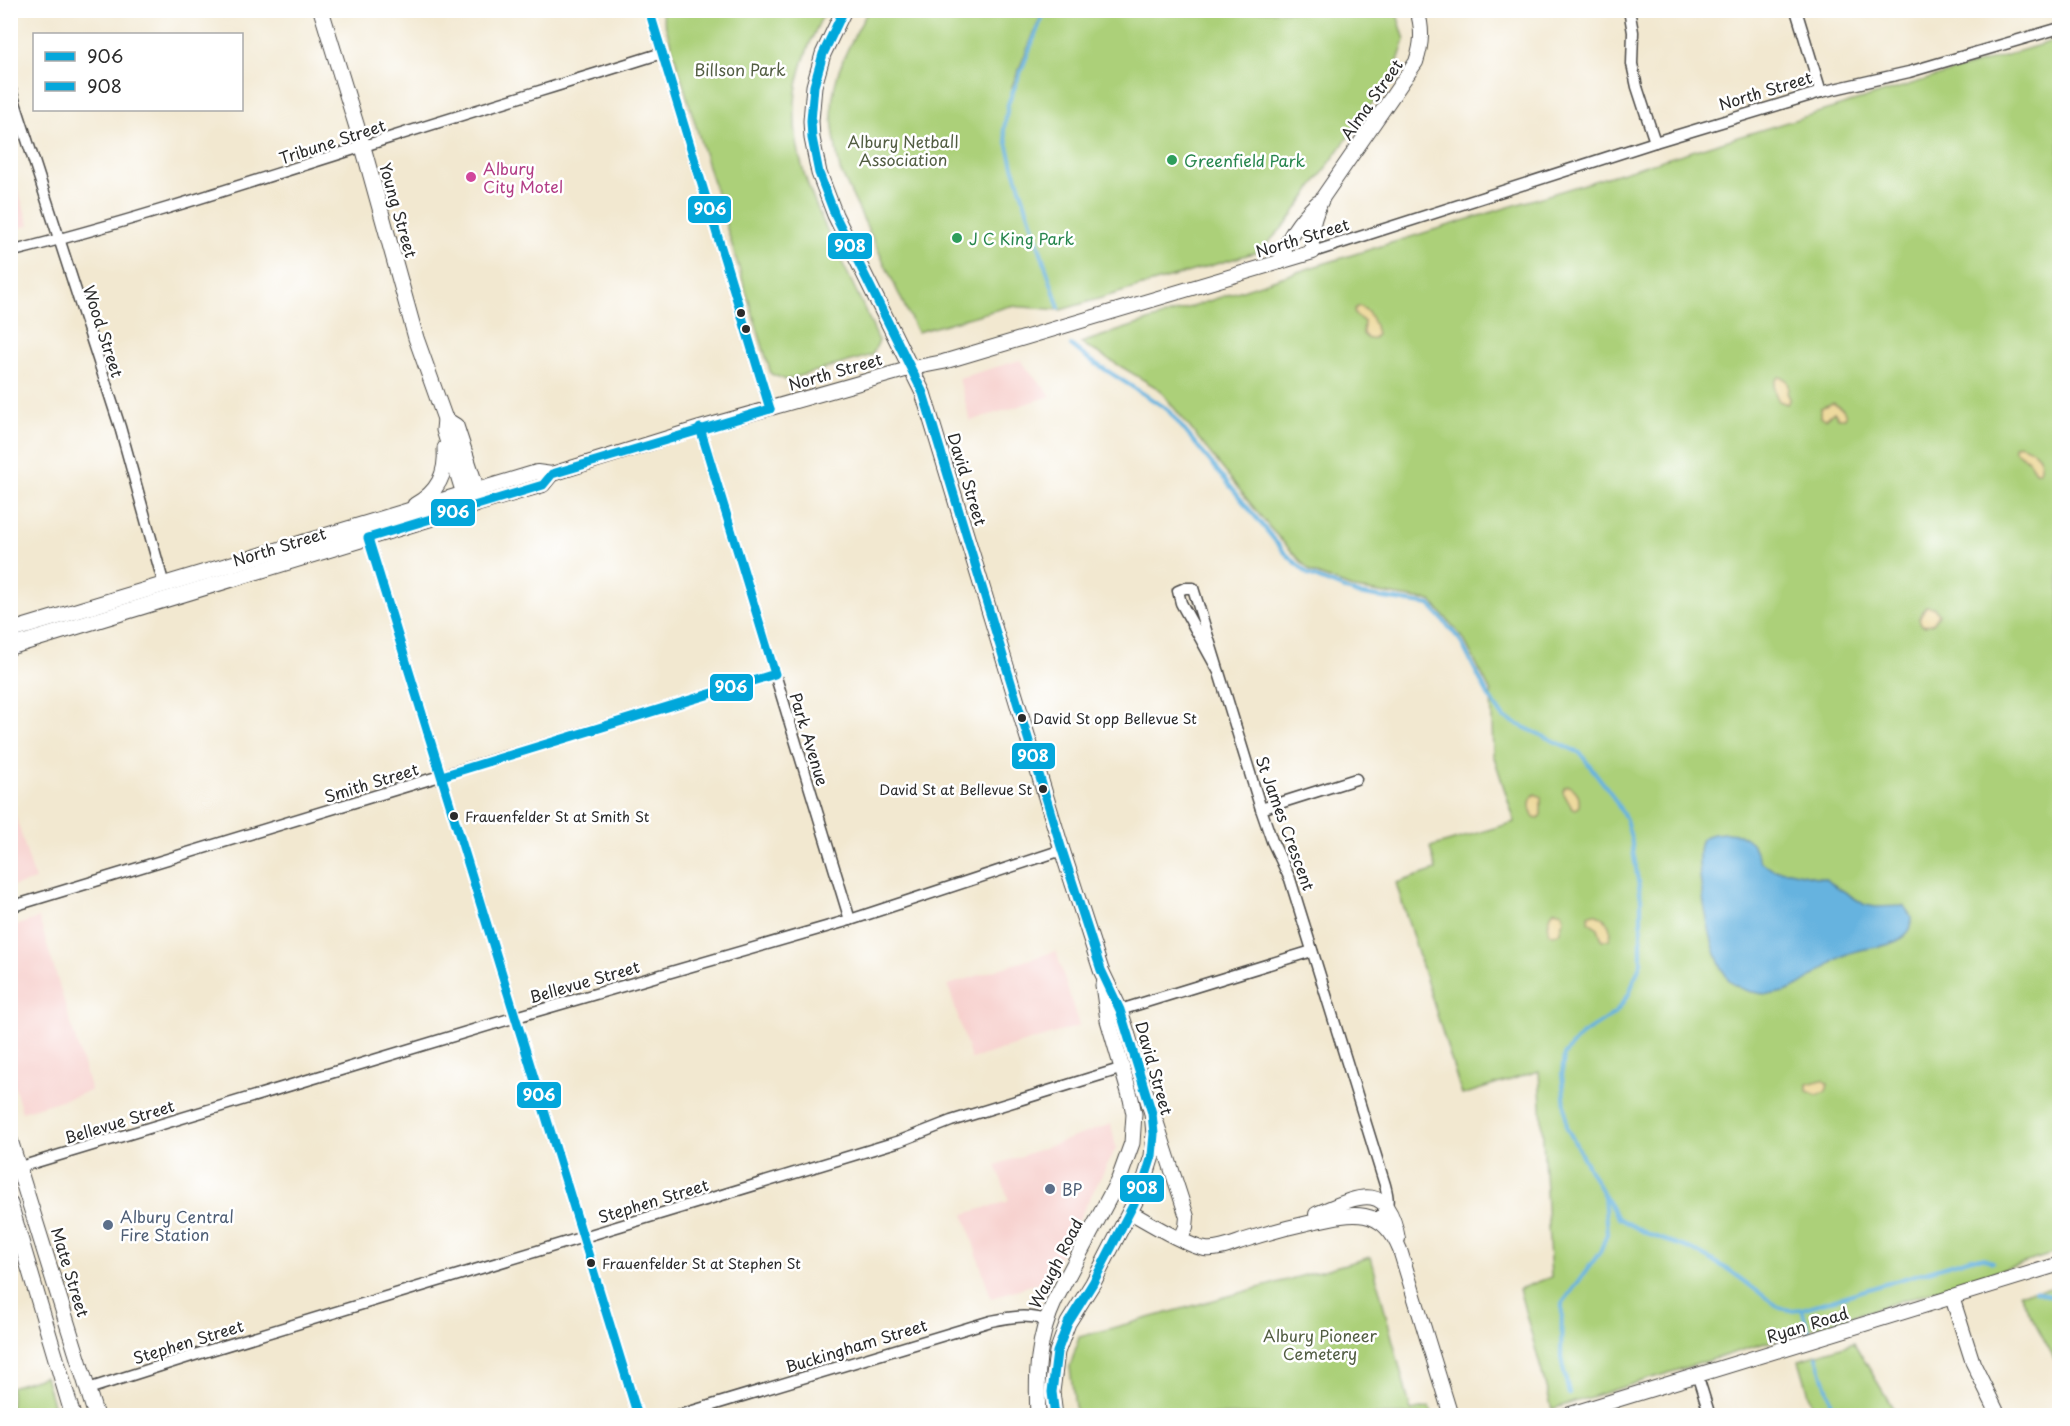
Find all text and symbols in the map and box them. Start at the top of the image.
legend [33,33,243,111]
text: 906 [87,42,123,69]
street label: Alma Street [1334,53,1408,144]
park label: Billson Park [694,57,786,81]
street label: North Street [1715,64,1815,116]
text: 908 [87,72,122,99]
street label: Tribune Street [276,112,389,170]
park label: Albury Netball Association [847,129,959,171]
place label: Greenfield Park [1184,148,1306,172]
marker: Greenfield Park [1165,153,1179,167]
place label: Albury City Motel [483,156,563,198]
street label: Young Street [374,160,424,261]
marker: Albury City Motel [464,170,478,184]
line badge: 906 [687,195,732,224]
text: 906 [694,196,726,220]
street label: North Street [1252,211,1352,263]
place label: J C King Park [969,226,1074,250]
marker: J C King Park [950,231,964,245]
line badge: 908 [827,232,873,260]
text: 908 [834,233,866,257]
street label: Wood Street [78,282,130,381]
unlabelled marker [735,307,747,319]
unlabelled marker [740,323,752,335]
street label: North Street [785,346,885,396]
street label: David Street [942,429,994,529]
line badge: 906 [430,498,476,527]
text: 906 [437,499,469,523]
street label: North Street [229,520,329,572]
line badge: 906 [709,673,754,702]
text: 906 [715,674,747,698]
street label: Park Avenue [784,689,836,789]
place label: David St opp Bellevue St [1033,708,1197,729]
marker: David St opp Bellevue St [1016,712,1028,724]
line badge: 908 [1011,742,1056,770]
text: 908 [1017,743,1049,767]
street label: St James Crescent [1251,752,1322,894]
street label: Smith Street [321,756,422,808]
place label: David St at Bellevue St [879,779,1032,800]
marker: David St at Bellevue St [1037,783,1049,795]
place label: Frauenfelder St at Smith St [465,806,650,827]
marker: Frauenfelder St at Smith St [448,810,460,822]
street label: Bellevue Street [526,954,643,1008]
street label: David Street [1130,1018,1180,1118]
line badge: 906 [516,1081,562,1109]
text: 906 [523,1082,555,1106]
street label: Bellevue Street [61,1093,177,1149]
street label: Stephen Street [595,1172,712,1228]
line badge: 908 [1119,1174,1165,1203]
text: 908 [1126,1175,1158,1199]
place label: BP [1062,1177,1083,1201]
marker: BP [1043,1182,1057,1196]
place label: Albury Central Fire Station [120,1204,234,1246]
street label: Waugh Road [1022,1214,1088,1312]
marker: Albury Central Fire Station [101,1218,115,1232]
street label: Mate Street [46,1224,96,1320]
place label: Frauenfelder St at Stephen St [602,1253,801,1274]
marker: Frauenfelder St at Stephen St [585,1257,597,1269]
street label: Ryan Road [1763,1300,1851,1348]
street label: Buckingham Street [782,1312,930,1378]
street label: Stephen Street [130,1313,247,1369]
park label: Albury Pioneer Cemetery [1263,1323,1378,1365]

